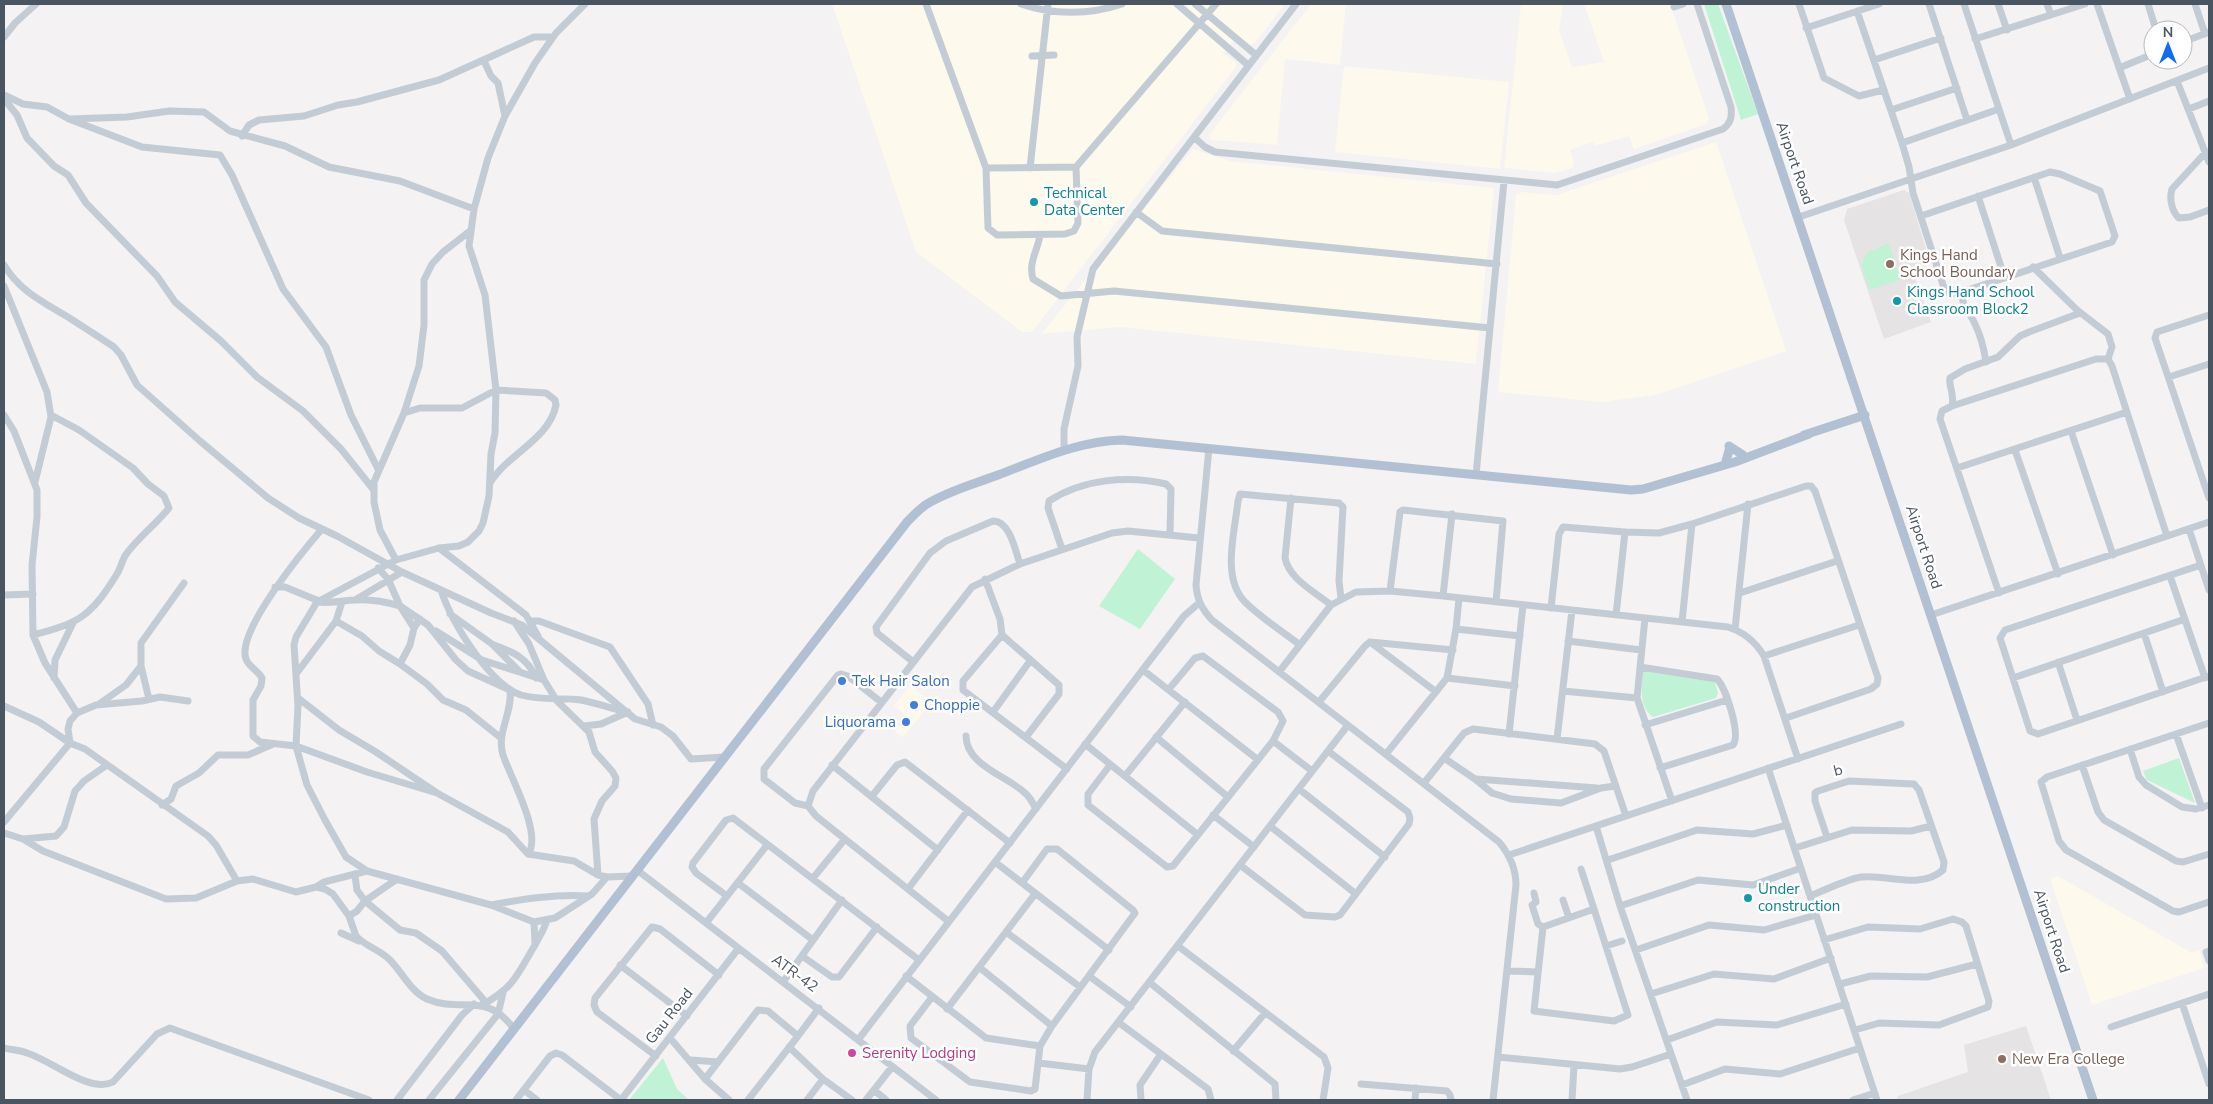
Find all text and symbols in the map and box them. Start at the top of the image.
north arrow [2143,20,2193,70]
text: N [2163,23,2173,42]
street label: Airport Road [1771,119,1819,207]
place label: Technical Data Center [1044,183,1125,220]
marker: Technical Data Center [1028,196,1040,208]
place label: Kings Hand School Boundary [1900,245,2016,282]
marker: Kings Hand School Boundary [1884,258,1896,270]
place label: Kings Hand School Classroom Block2 [1907,282,2035,319]
marker: Kings Hand School Classroom Block2 [1891,295,1903,307]
street label: Airport Road [1901,503,1947,591]
place label: Tek Hair Salon [852,671,950,691]
marker: Tek Hair Salon [836,675,848,687]
place label: Choppie [924,695,980,715]
marker: Choppie [908,699,920,711]
place label: Liquorama [825,712,896,732]
marker: Liquorama [900,716,912,728]
street label: b [1831,759,1845,781]
place label: Under construction [1758,879,1840,916]
street label: Airport Road [2029,887,2075,975]
marker: Under construction [1742,892,1754,904]
street label: ATR-42 [768,949,822,997]
street label: Gau Road [641,984,697,1048]
place label: Serenity Lodging [862,1043,976,1063]
marker: Serenity Lodging [846,1047,858,1059]
place label: New Era College [2012,1049,2125,1069]
marker: New Era College [1996,1053,2008,1065]

